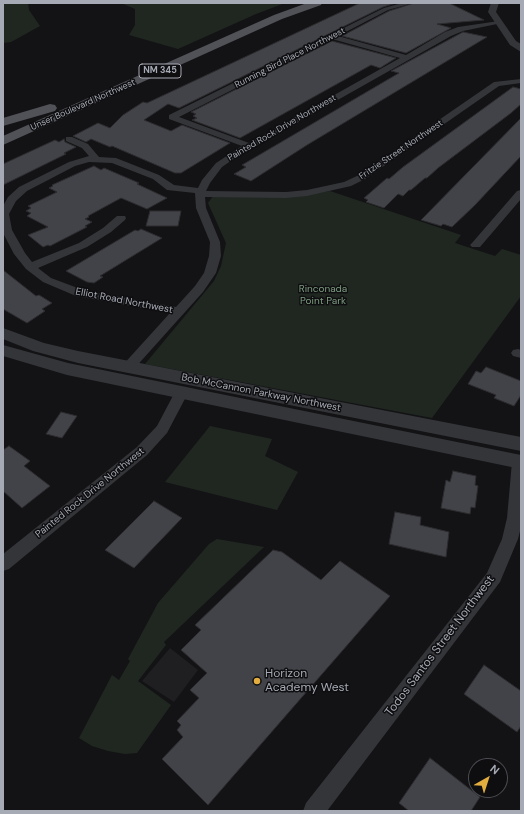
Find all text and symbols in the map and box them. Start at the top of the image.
street label: Running Bird Place Northwest [233,25,347,91]
road number: NM 345 [139,64,181,78]
street label: Unser Boulevard Northwest [29,77,137,133]
street label: Painted Rock Drive Northwest [226,93,338,163]
street label: Fritzie Street Northwest [357,118,445,182]
park label: Rinconada Point Park [299,283,347,306]
street label: Elliot Road Northwest [74,286,174,316]
street label: Bob McCannon Parkway Northwest [180,372,342,414]
street label: Painted Rock Drive Northwest [33,445,147,541]
street label: Todos Santos Street Northwest [382,573,498,719]
place label: Horizon Academy West [265,667,349,695]
marker: Horizon Academy West [252,676,262,686]
north arrow [468,758,508,798]
text: N [487,761,502,777]

